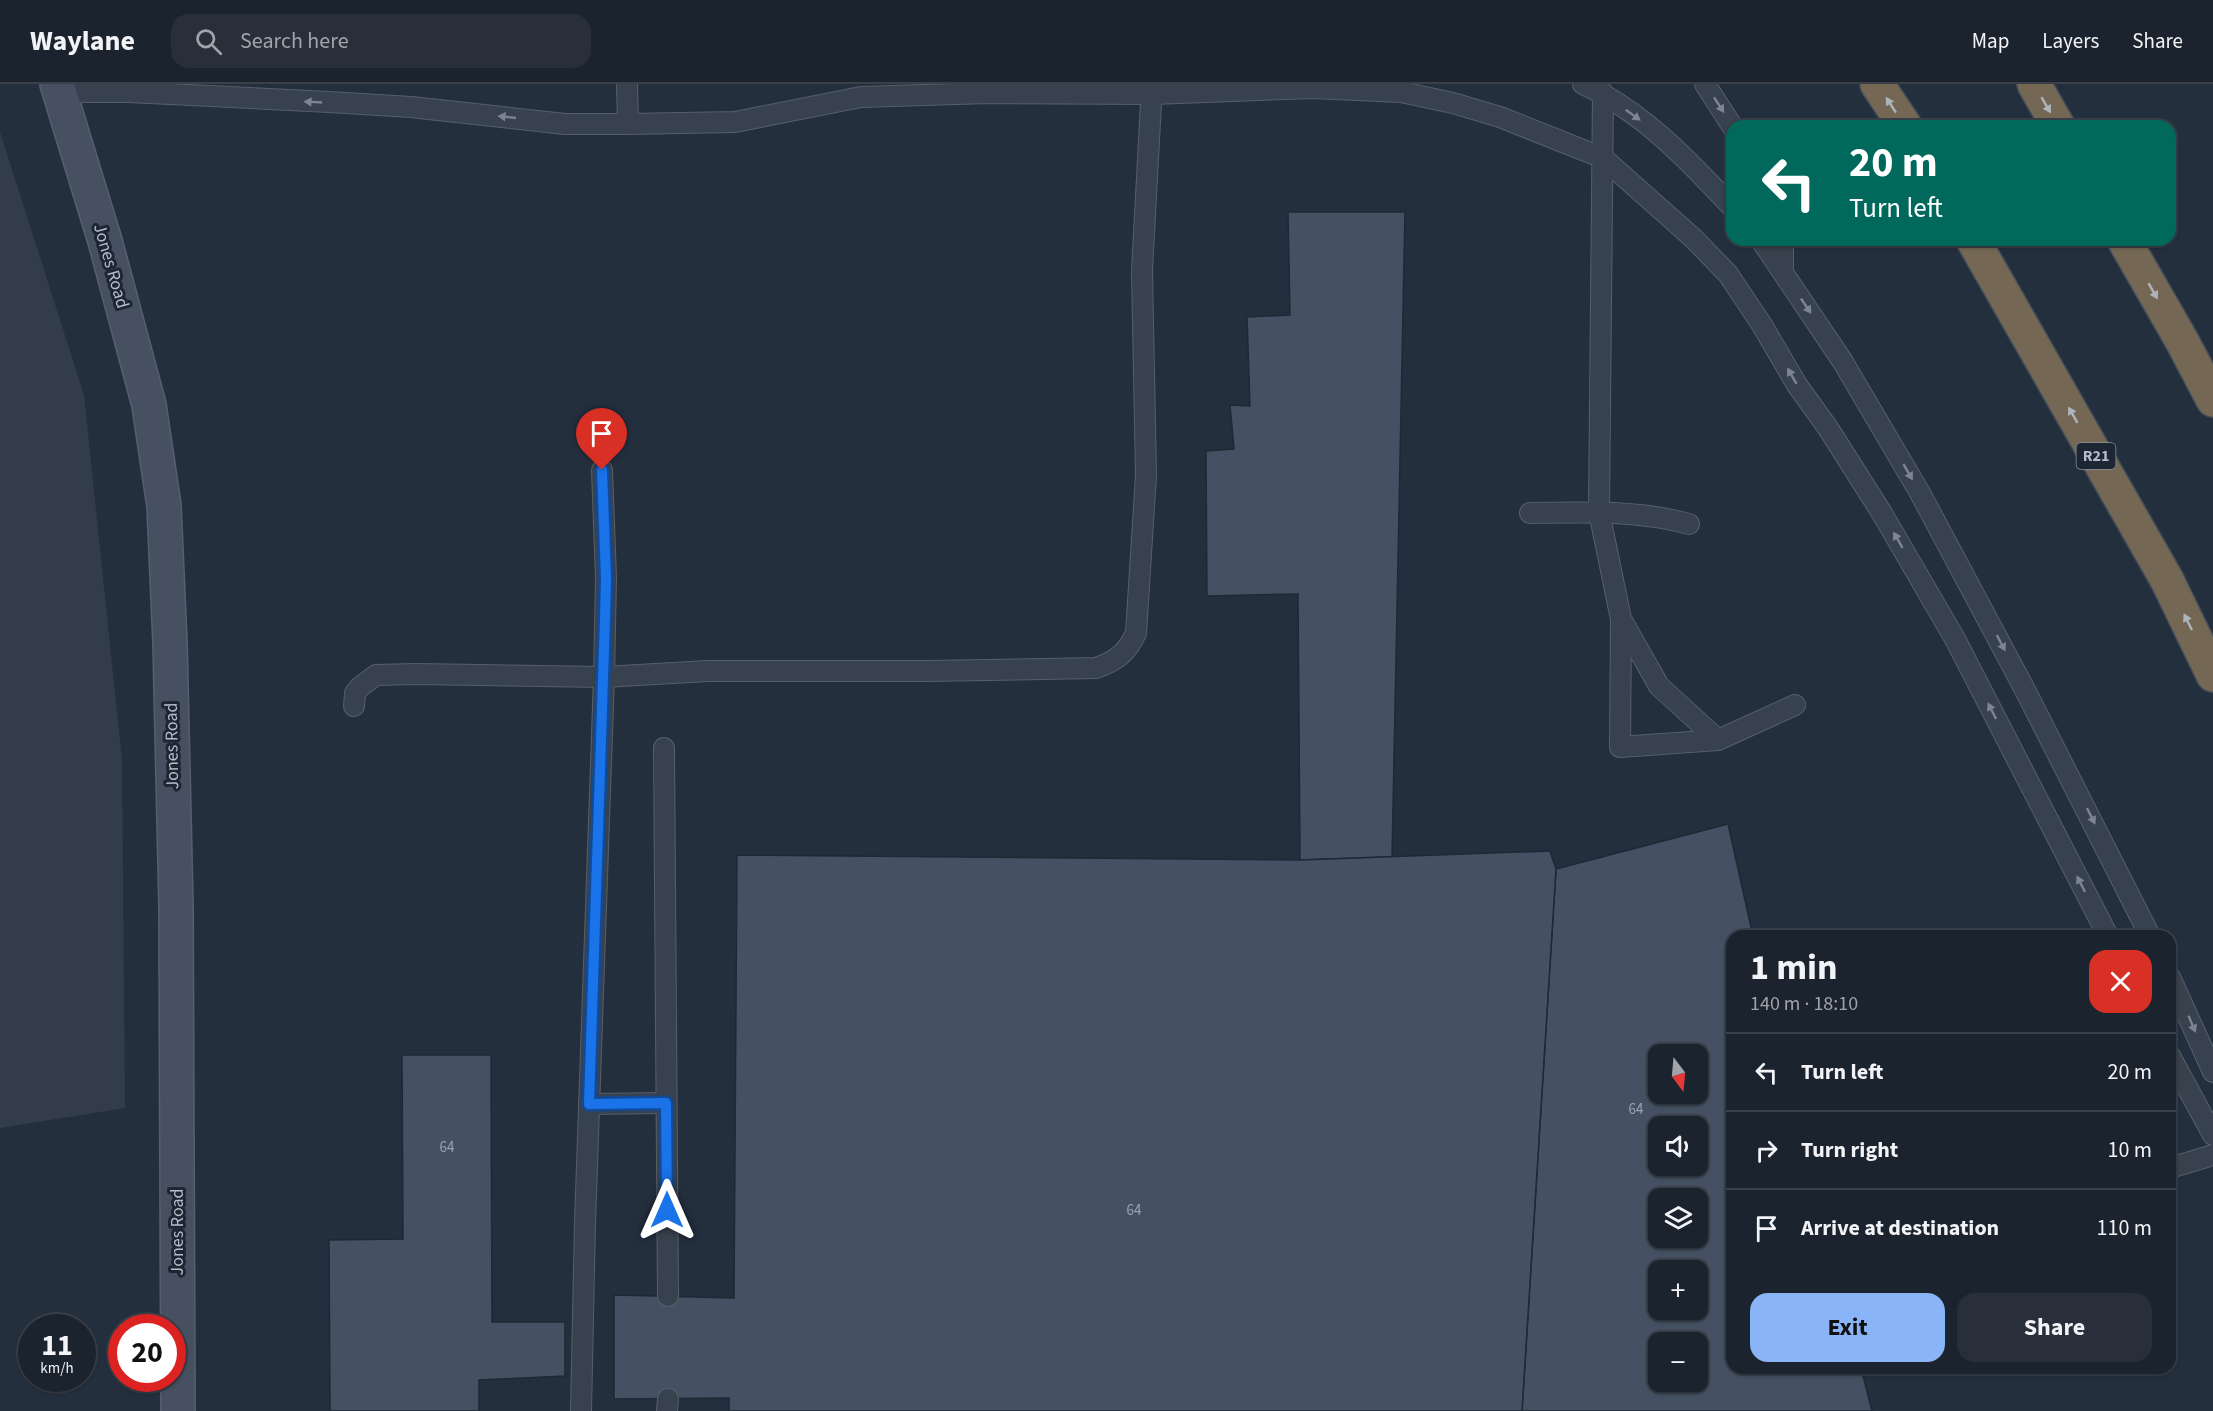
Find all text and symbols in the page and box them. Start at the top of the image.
search box [171,14,591,68]
text: Waylane [30,21,135,61]
icon: search [192,25,225,58]
text: Search here [240,25,349,57]
text: Map [1972,26,2009,56]
text: Layers [2042,26,2099,56]
text: Share [2132,26,2183,56]
one-way arrow [303,97,322,106]
one-way arrow [1713,97,1724,113]
one-way arrow [1886,97,1897,113]
one-way arrow [2041,97,2051,114]
one-way arrow [1624,109,1640,121]
one-way arrow [498,112,517,122]
text: 20 m [1849,133,1938,193]
icon: left [1750,144,1828,222]
text: Turn left [1849,189,1943,228]
street label: Jones Road [87,221,135,311]
one-way arrow [2148,283,2158,300]
one-way arrow [1800,297,1812,313]
one-way arrow [1787,368,1797,385]
one-way arrow [2068,406,2078,423]
pin [576,408,627,470]
icon: arrive [585,417,618,450]
road number: R21 [2076,443,2116,469]
one-way arrow [1902,464,1913,480]
one-way arrow [1892,532,1903,548]
one-way arrow [2183,613,2193,631]
one-way arrow [1996,635,2006,652]
street label: Jones Road [159,702,185,790]
one-way arrow [1987,702,1997,719]
one-way arrow [2086,808,2095,825]
one-way arrow [2076,875,2086,892]
text: 1 min [1750,942,1838,993]
button: close [2089,950,2152,1013]
text: 140 m · 18:10 [1750,990,1858,1018]
one-way arrow [2188,1016,2197,1033]
north arrow [1648,1044,1708,1104]
map controls [1648,1044,1708,1392]
icon: left [1750,1056,1783,1089]
text: Turn left [1801,1056,1883,1088]
text: 20 m [2107,1056,2152,1088]
house number: 64 [1629,1099,1644,1120]
button: sound [1648,1116,1708,1176]
icon: right [1750,1134,1783,1167]
text: Turn right [1801,1134,1898,1166]
text: 10 m [2107,1134,2152,1166]
house number: 64 [440,1137,455,1158]
position arrow [635,1178,699,1242]
button: layers [1648,1188,1708,1248]
street label: Jones Road [165,1189,190,1275]
house number: 64 [1127,1200,1142,1221]
icon: arrive [1750,1212,1783,1245]
text: Arrive at destination [1801,1212,1999,1244]
text: 110 m [2097,1212,2152,1244]
button: + [1648,1260,1708,1320]
button: Exit [1750,1293,1945,1362]
button: Share [1957,1293,2152,1362]
speed limit sign: 20 [108,1314,186,1392]
text: 11 [41,1324,73,1367]
button: − [1648,1332,1708,1392]
text: km/h [40,1358,74,1379]

